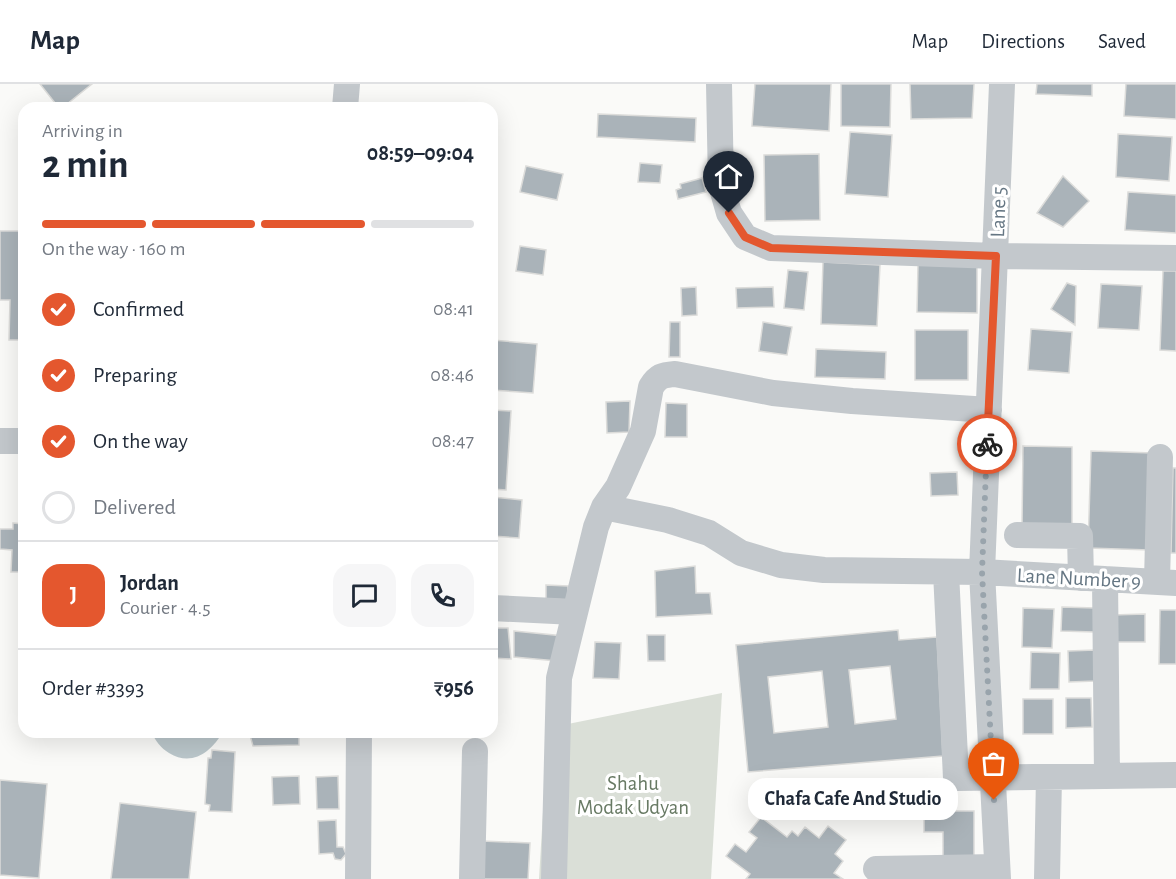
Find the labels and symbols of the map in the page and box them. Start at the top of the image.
pin [703,151,754,213]
street label: Lane 5 [987,186,1010,238]
courier [957,414,1017,474]
street label: Lane Number 9 [1016,565,1142,592]
pin [968,738,1019,800]
park label: Shahu Modak Udyan [577,773,689,818]
callout: Chafa Cafe And Studio [748,779,958,821]

